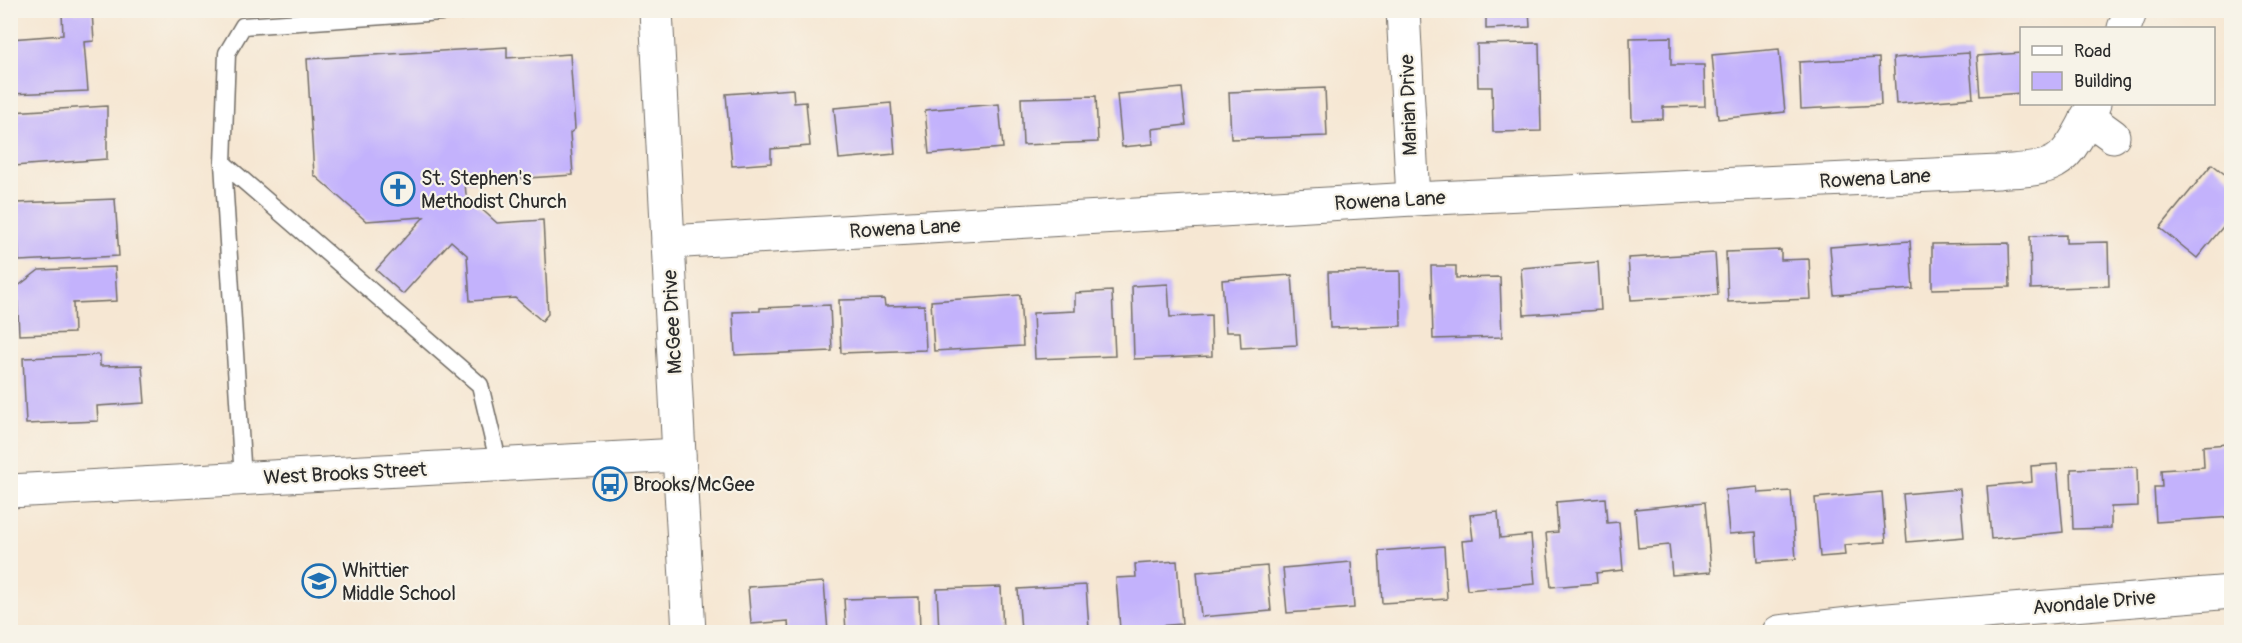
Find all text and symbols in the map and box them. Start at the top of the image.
legend [2020,27,2215,105]
text: Road [2074,40,2111,63]
street label: Marian Drive [1394,54,1423,156]
text: Building [2074,70,2132,93]
street label: Rowena Lane [1819,163,1931,194]
place label: St. Stephen's Methodist Church [421,166,567,214]
church icon: St. Stephen's Methodist Church [380,171,416,207]
street label: Rowena Lane [1334,185,1446,216]
street label: Rowena Lane [849,213,961,244]
street label: McGee Drive [657,269,688,375]
street label: West Brooks Street [263,457,428,490]
bus stop icon: Brooks/McGee [592,466,628,502]
place label: Brooks/McGee [633,472,755,497]
place label: Whittier Middle School [342,558,456,606]
school or university icon: Whittier Middle School [301,563,337,599]
street label: Avondale Drive [2031,585,2157,620]

